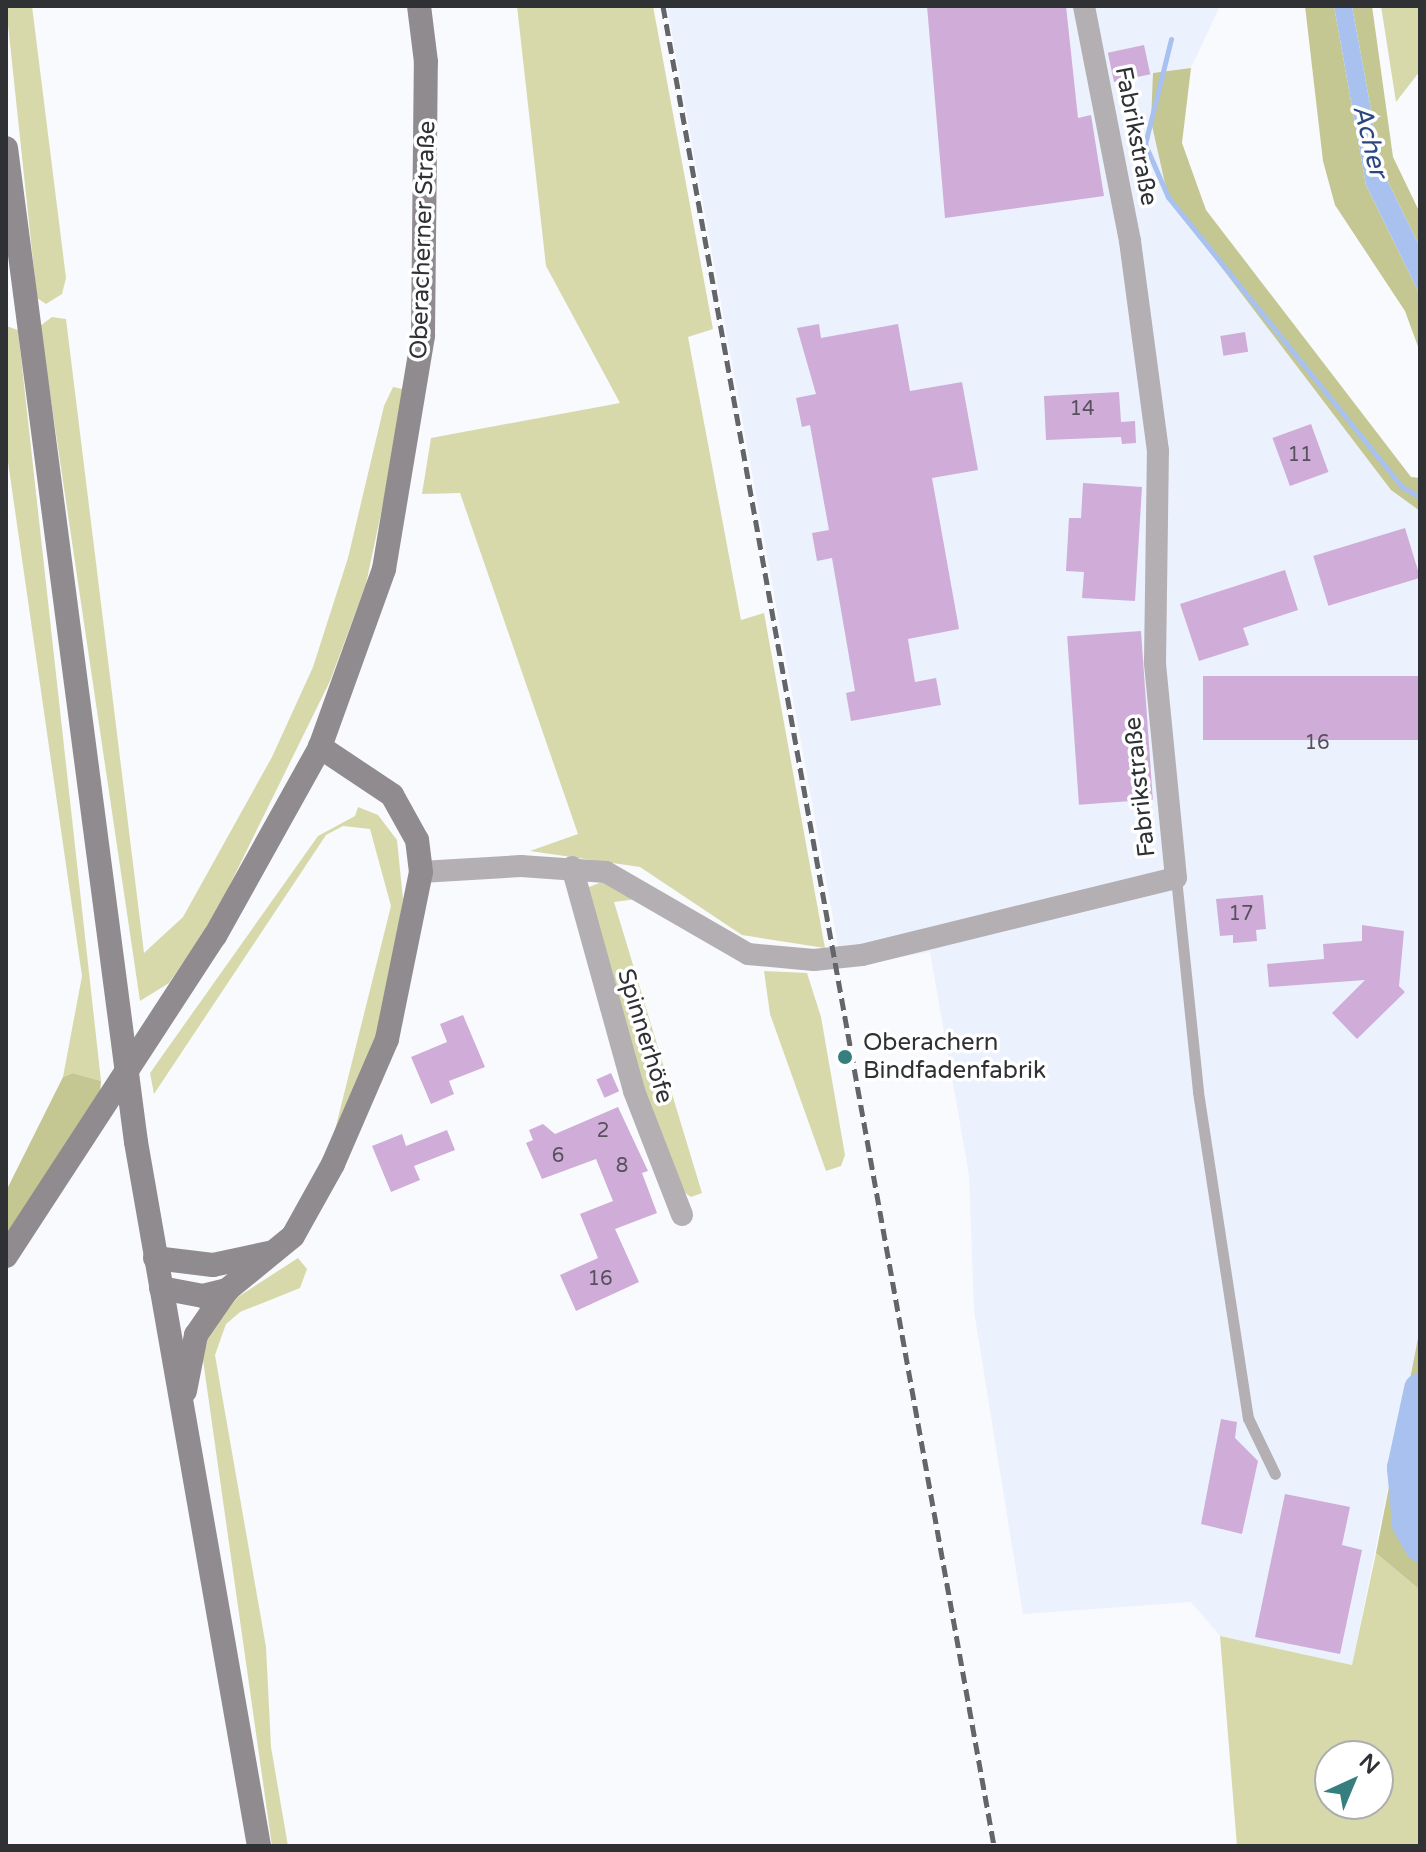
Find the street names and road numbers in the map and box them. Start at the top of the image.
street label: Fabrikstraße [1108,64,1164,208]
street label: Oberacherner Straße [404,120,442,360]
street label: Fabrikstraße [1118,715,1162,859]
street label: Spinnerhöfe [611,965,679,1107]

